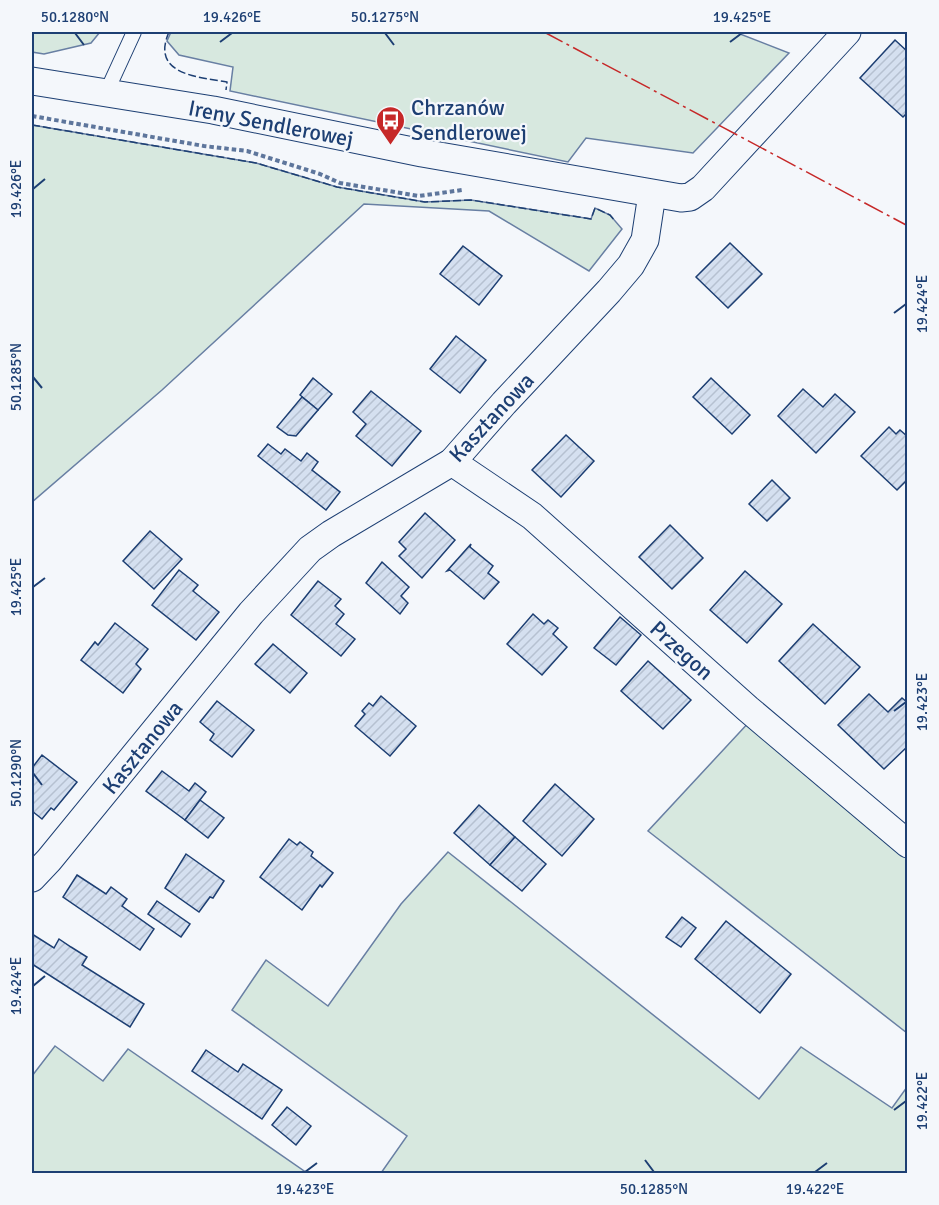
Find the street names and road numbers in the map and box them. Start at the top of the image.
street label: Ireny Sendlerowej [186,94,356,153]
street label: Kasztanowa [443,367,540,468]
street label: Przegon [644,615,719,686]
street label: Kasztanowa [96,695,188,800]

